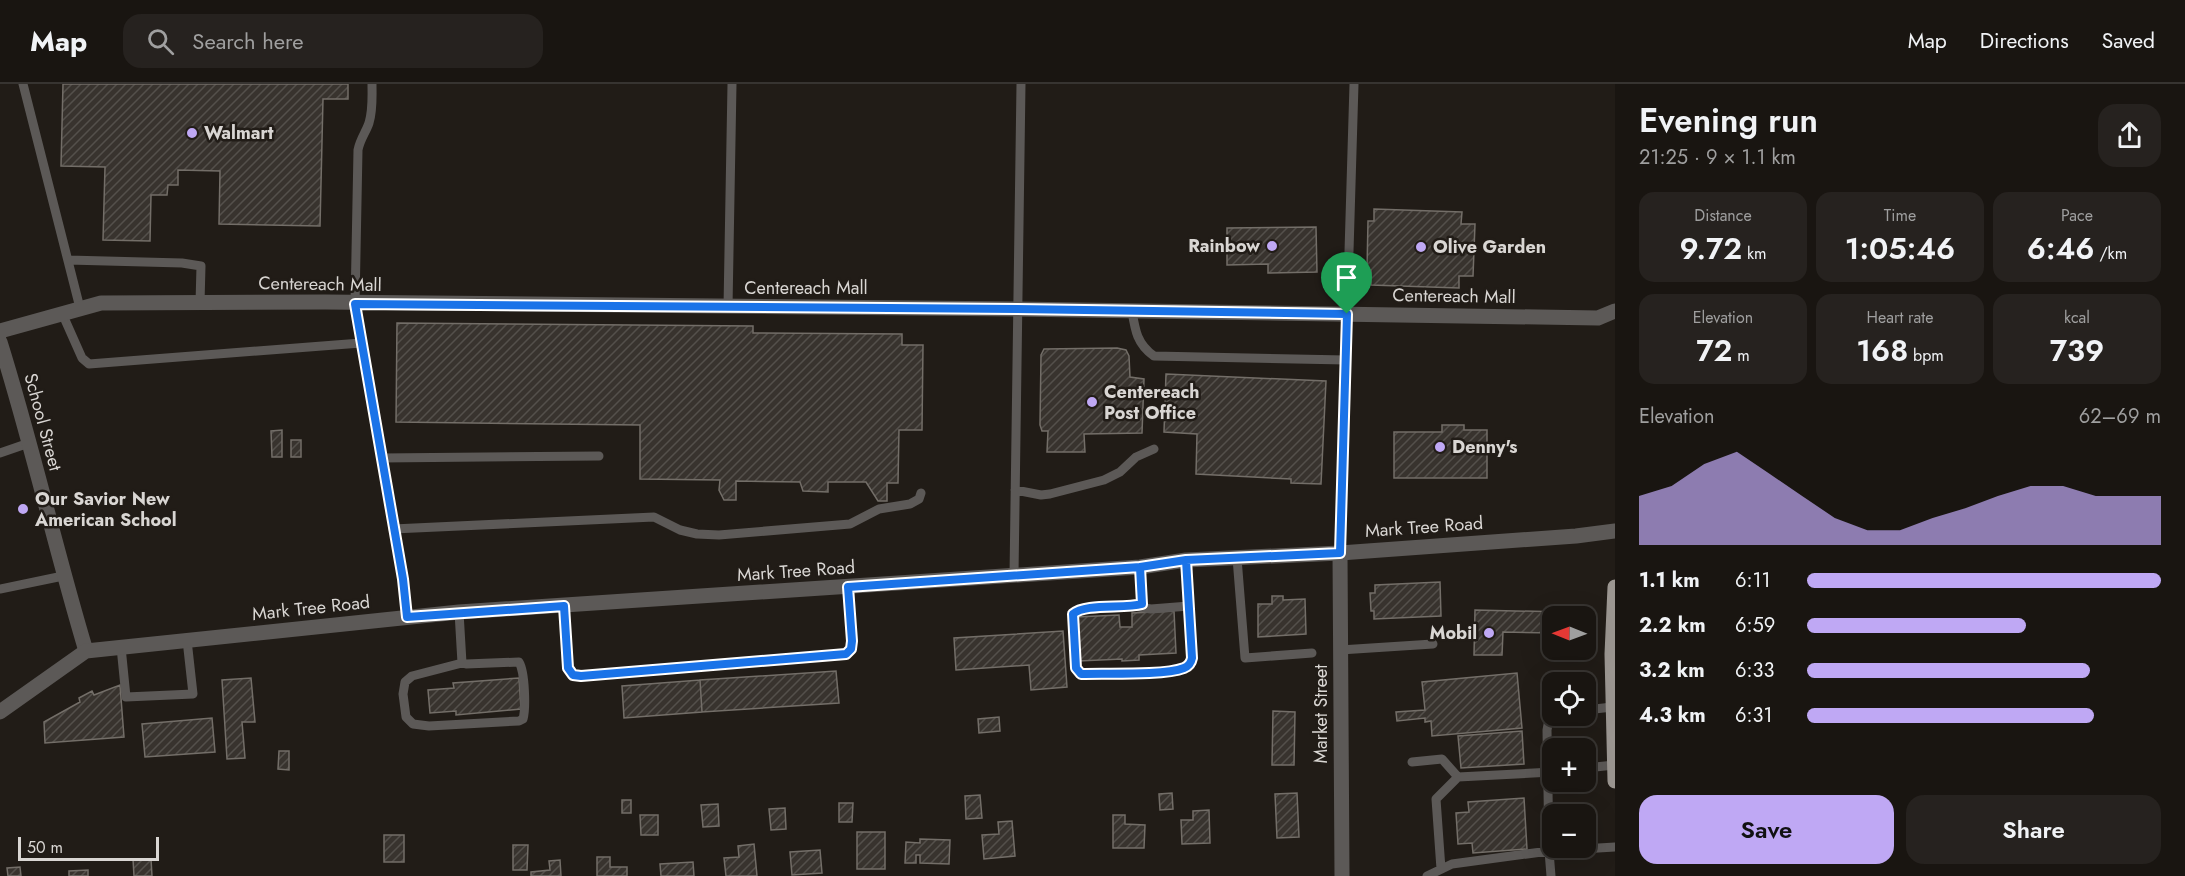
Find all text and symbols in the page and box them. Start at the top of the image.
search box [123,14,543,68]
text: Map [30,21,87,62]
icon: search [144,25,177,58]
text: Search here [192,25,304,57]
text: Map [1908,26,1947,56]
text: Directions [1980,26,2069,56]
text: Saved [2102,26,2155,56]
text: Evening run [1639,97,1818,144]
button: share [2098,104,2161,167]
place label: Walmart [204,120,274,146]
marker: Walmart [185,126,199,140]
text: 21:25 · 9 × 1.1 km [1639,143,1796,172]
text: Distance [1694,204,1752,227]
text: Time [1884,204,1916,227]
text: Pace [2061,204,2093,227]
text: 9.72 [1679,227,1742,270]
text: 1:05:46 [1845,227,1955,270]
text: 6:46 [2027,227,2095,270]
place label: Rainbow [1188,233,1260,259]
place label: Olive Garden [1433,234,1546,260]
marker: Rainbow [1265,239,1279,253]
marker: Olive Garden [1414,240,1428,254]
text: km [1742,242,1767,265]
text: /km [2095,242,2127,265]
pin [1321,252,1372,314]
icon: arrive [1330,261,1363,294]
street label: Centereach Mall [258,270,382,298]
street label: Centereach Mall [744,275,868,301]
street label: Centereach Mall [1392,282,1516,310]
text: Elevation [1693,306,1753,329]
text: Heart rate [1867,306,1933,329]
text: kcal [2064,306,2090,329]
text: 72 [1696,329,1732,372]
text: 168 [1856,329,1908,372]
text: 739 [2050,329,2104,372]
text: m [1732,344,1750,367]
text: bpm [1908,344,1944,367]
street label: School Street [17,370,69,474]
place label: Centereach Post Office [1104,379,1200,426]
marker: Centereach Post Office [1085,395,1099,409]
text: Elevation [1639,402,1714,431]
text: 62–69 m [2079,402,2161,431]
place label: Denny's [1452,434,1517,460]
marker: Denny's [1433,440,1447,454]
place label: Our Savior New American School [34,486,177,533]
marker: Our Savior New American School [16,502,30,516]
street label: Mark Tree Road [1364,510,1484,544]
street label: Mark Tree Road [736,554,856,588]
text: 1.1 km [1639,566,1700,595]
text: 6:11 [1735,566,1771,595]
street label: Mark Tree Road [251,589,371,627]
north arrow [1542,606,1596,660]
map controls [1542,606,1596,858]
text: 2.2 km [1639,611,1706,640]
text: 6:59 [1735,611,1775,640]
place label: Mobil [1429,620,1477,646]
marker: Mobil [1482,626,1496,640]
text: 3.2 km [1639,656,1705,685]
text: 6:33 [1735,656,1774,685]
street label: Market Street [1308,664,1334,764]
button: locate [1542,672,1596,726]
text: 4.3 km [1639,701,1706,730]
text: 6:31 [1735,701,1772,730]
button: + [1542,738,1596,792]
button: Save [1639,795,1894,864]
button: Share [1906,795,2161,864]
button: − [1542,804,1596,858]
scale bar [18,834,159,862]
text: 50 m [27,836,63,859]

